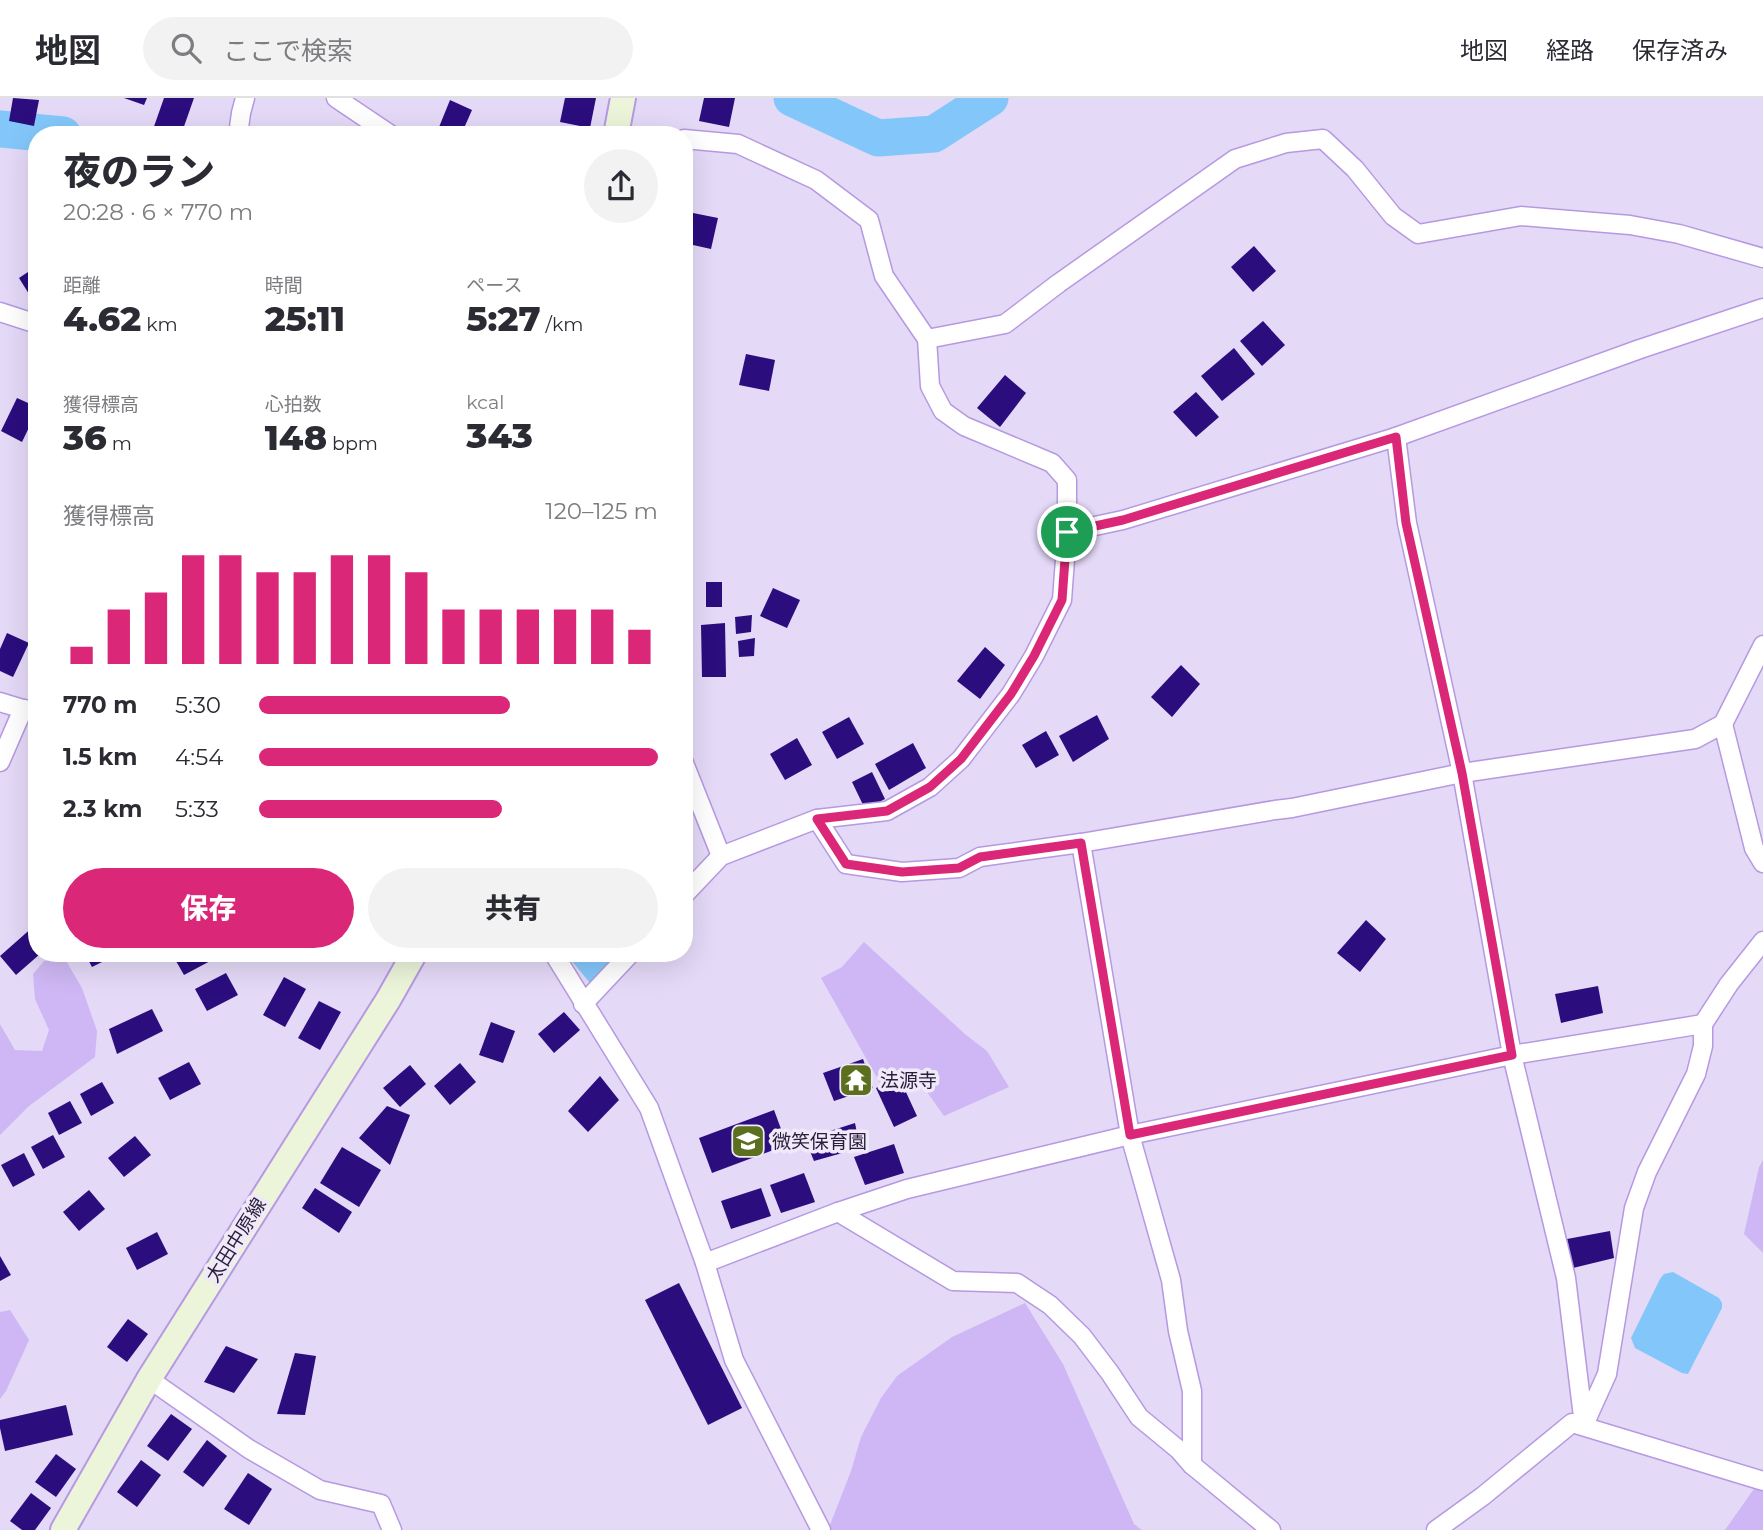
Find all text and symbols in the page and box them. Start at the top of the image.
search box [143,17,633,80]
icon: search [167,29,205,67]
text: 地図 [35,30,101,70]
text: ここで検索 [223,35,353,67]
text: 地図 [1460,36,1508,65]
text: 経路 [1546,36,1594,65]
text: 保存済み [1632,36,1728,65]
text: 夜のラン [63,148,215,195]
button: share [584,149,658,223]
text: 20:28 · 6 × 770 m [63,198,253,226]
text: 距離 [63,274,101,297]
text: 時間 [265,274,303,297]
text: ペース [466,274,522,297]
text: 4.62 [63,297,141,340]
text: 25:11 [265,297,345,340]
text: 5:27 [466,297,541,340]
text: km [141,313,178,336]
text: /km [541,313,583,336]
text: kcal [466,391,504,414]
text: 獲得標高 [63,393,139,416]
text: 心拍数 [265,393,322,416]
text: 343 [466,414,533,457]
text: 36 [63,416,107,459]
text: 148 [265,416,327,459]
text: m [107,432,132,455]
text: bpm [327,432,378,455]
text: 120–125 m [545,497,658,525]
text: 獲得標高 [63,502,155,530]
pin [1037,502,1097,562]
icon: arrive [1048,513,1086,551]
text: 770 m [63,691,137,719]
text: 5:30 [175,691,221,719]
text: 1.5 km [63,743,137,771]
text: 4:54 [175,743,223,771]
text: 2.3 km [63,795,142,823]
text: 5:33 [175,795,219,823]
button: 保存 [63,868,354,948]
button: 共有 [368,868,658,948]
temple icon: 法源寺 [837,1061,875,1099]
place label: 法源寺 [880,1069,937,1092]
school or university icon: 微笑保育園 [729,1122,767,1160]
place label: 微笑保育園 [772,1130,867,1153]
street label: 太田中原線 [201,1194,271,1286]

